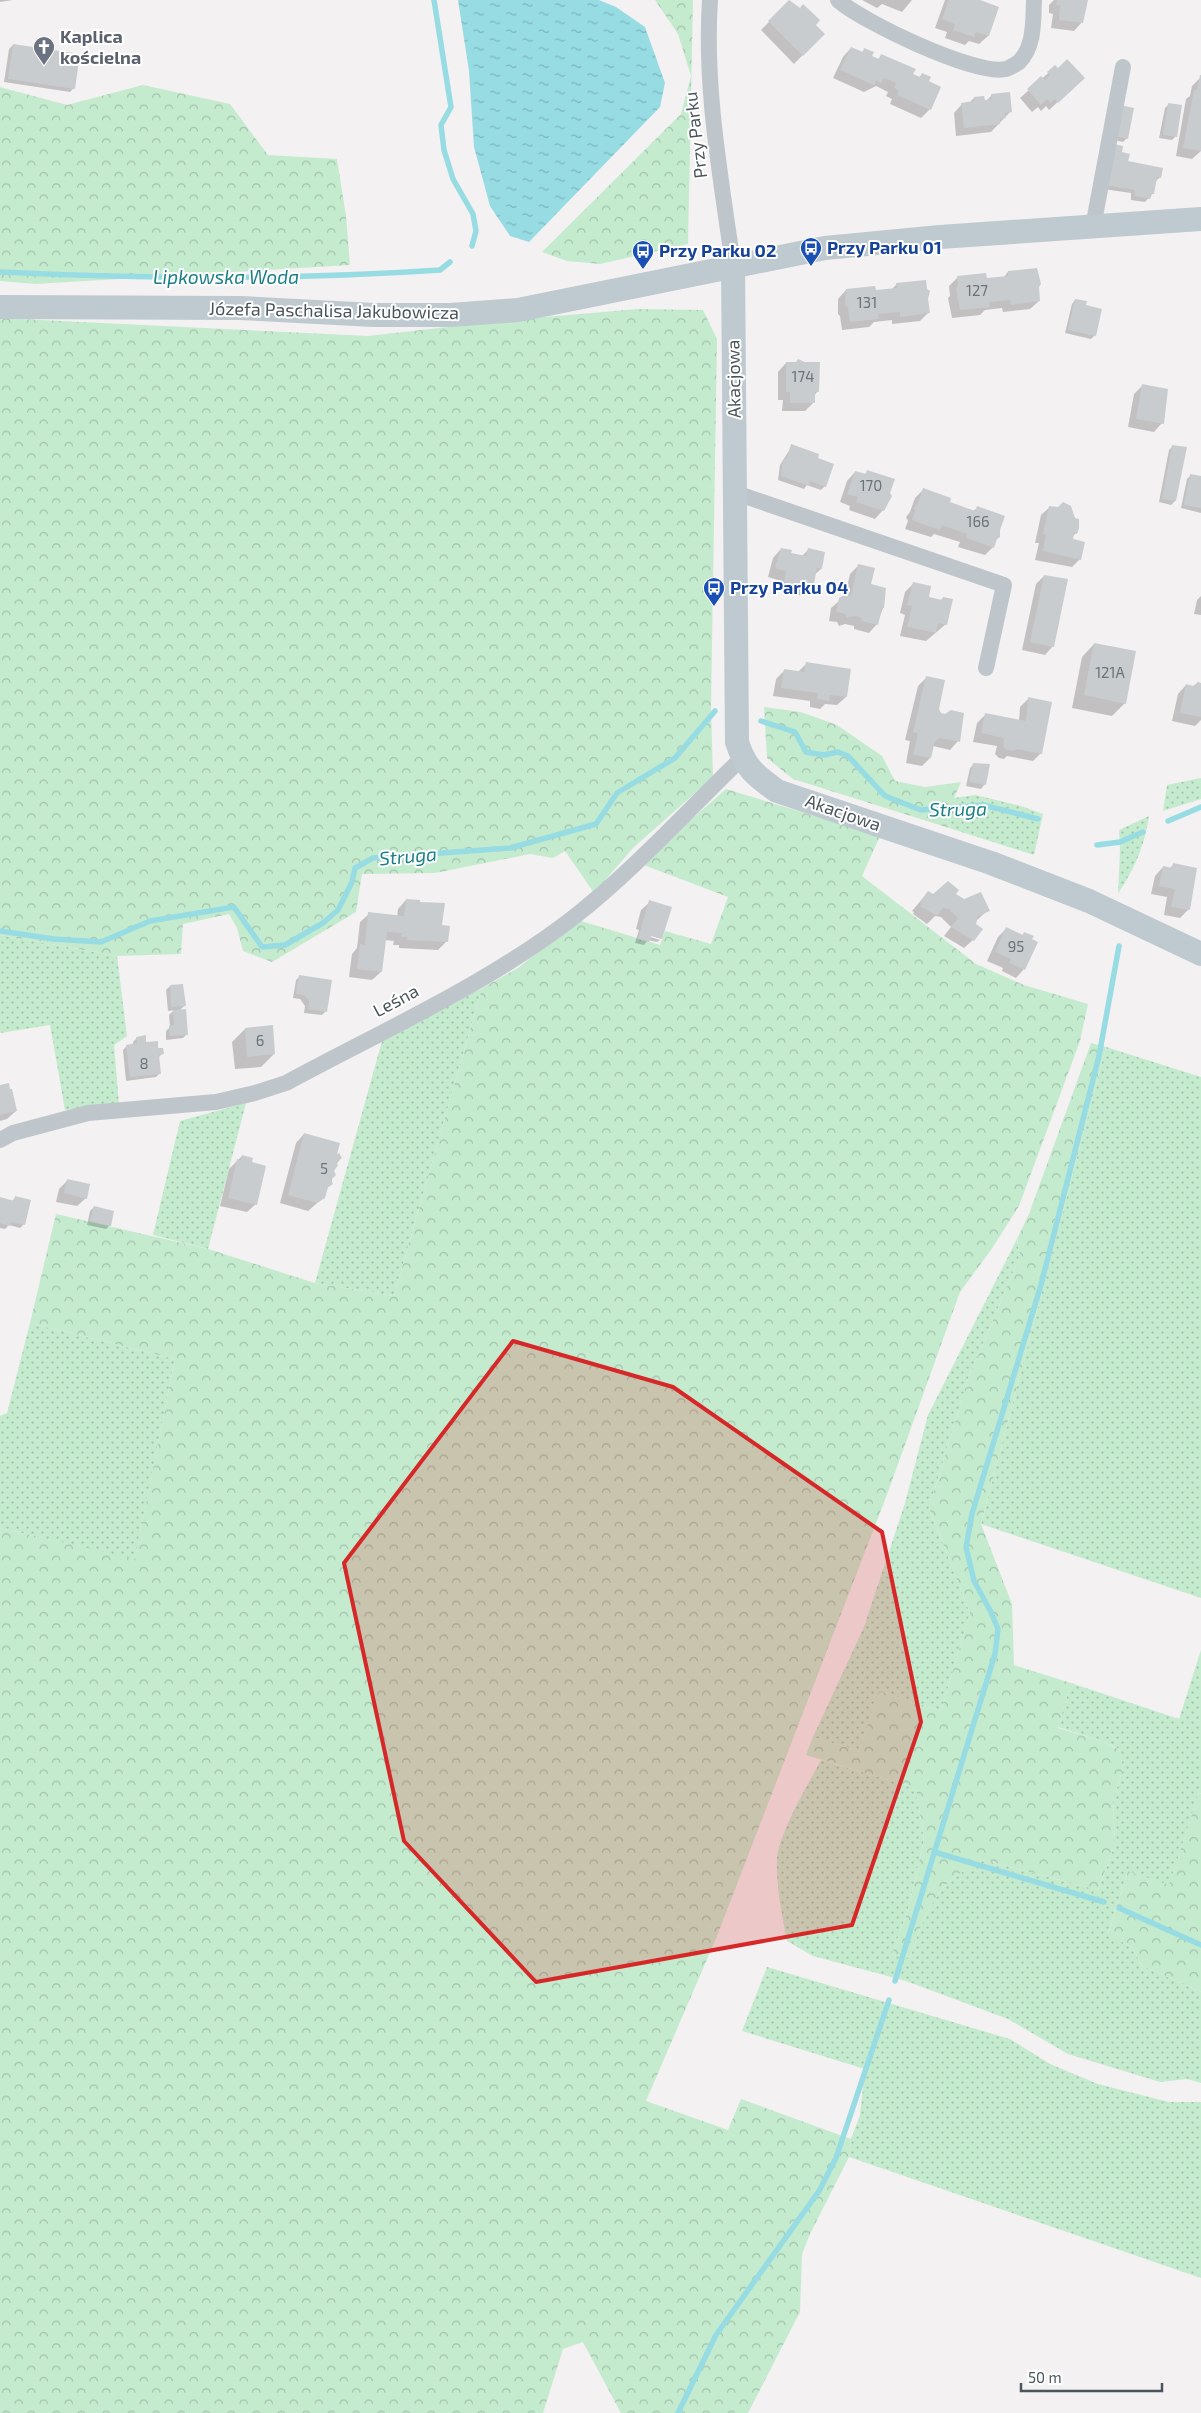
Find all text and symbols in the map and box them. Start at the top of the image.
place label: Kaplica kościelna [60,25,141,68]
church icon: Kaplica kościelna [32,35,56,66]
street label: Przy Parku [679,90,711,180]
bus stop icon: Przy Parku 01 [799,236,823,267]
place label: Przy Parku 01 [827,236,942,258]
bus stop icon: Przy Parku 02 [631,239,655,270]
place label: Przy Parku 02 [659,239,776,261]
water label: Lipkowska Woda [153,265,299,288]
house number: 127 [966,281,988,299]
house number: 131 [857,293,877,311]
street label: Józefa Paschalisa Jakubowicza [209,297,459,323]
street label: Akacjowa [721,340,745,418]
house number: 174 [792,367,814,385]
house number: 170 [860,476,882,494]
house number: 166 [966,512,990,530]
bus stop icon: Przy Parku 04 [702,576,726,607]
place label: Przy Parku 04 [730,576,848,598]
house number: 121A [1095,663,1126,681]
street label: Akacjowa [803,789,884,835]
water label: Struga [929,796,987,821]
water label: Struga [378,842,438,869]
house number: 95 [1008,937,1024,955]
street label: Leśna [369,979,422,1021]
house number: 6 [256,1031,264,1049]
house number: 8 [139,1054,149,1072]
house number: 5 [320,1159,328,1177]
scale bar [1021,2360,1162,2392]
text: 50 m [1028,2368,1062,2386]

